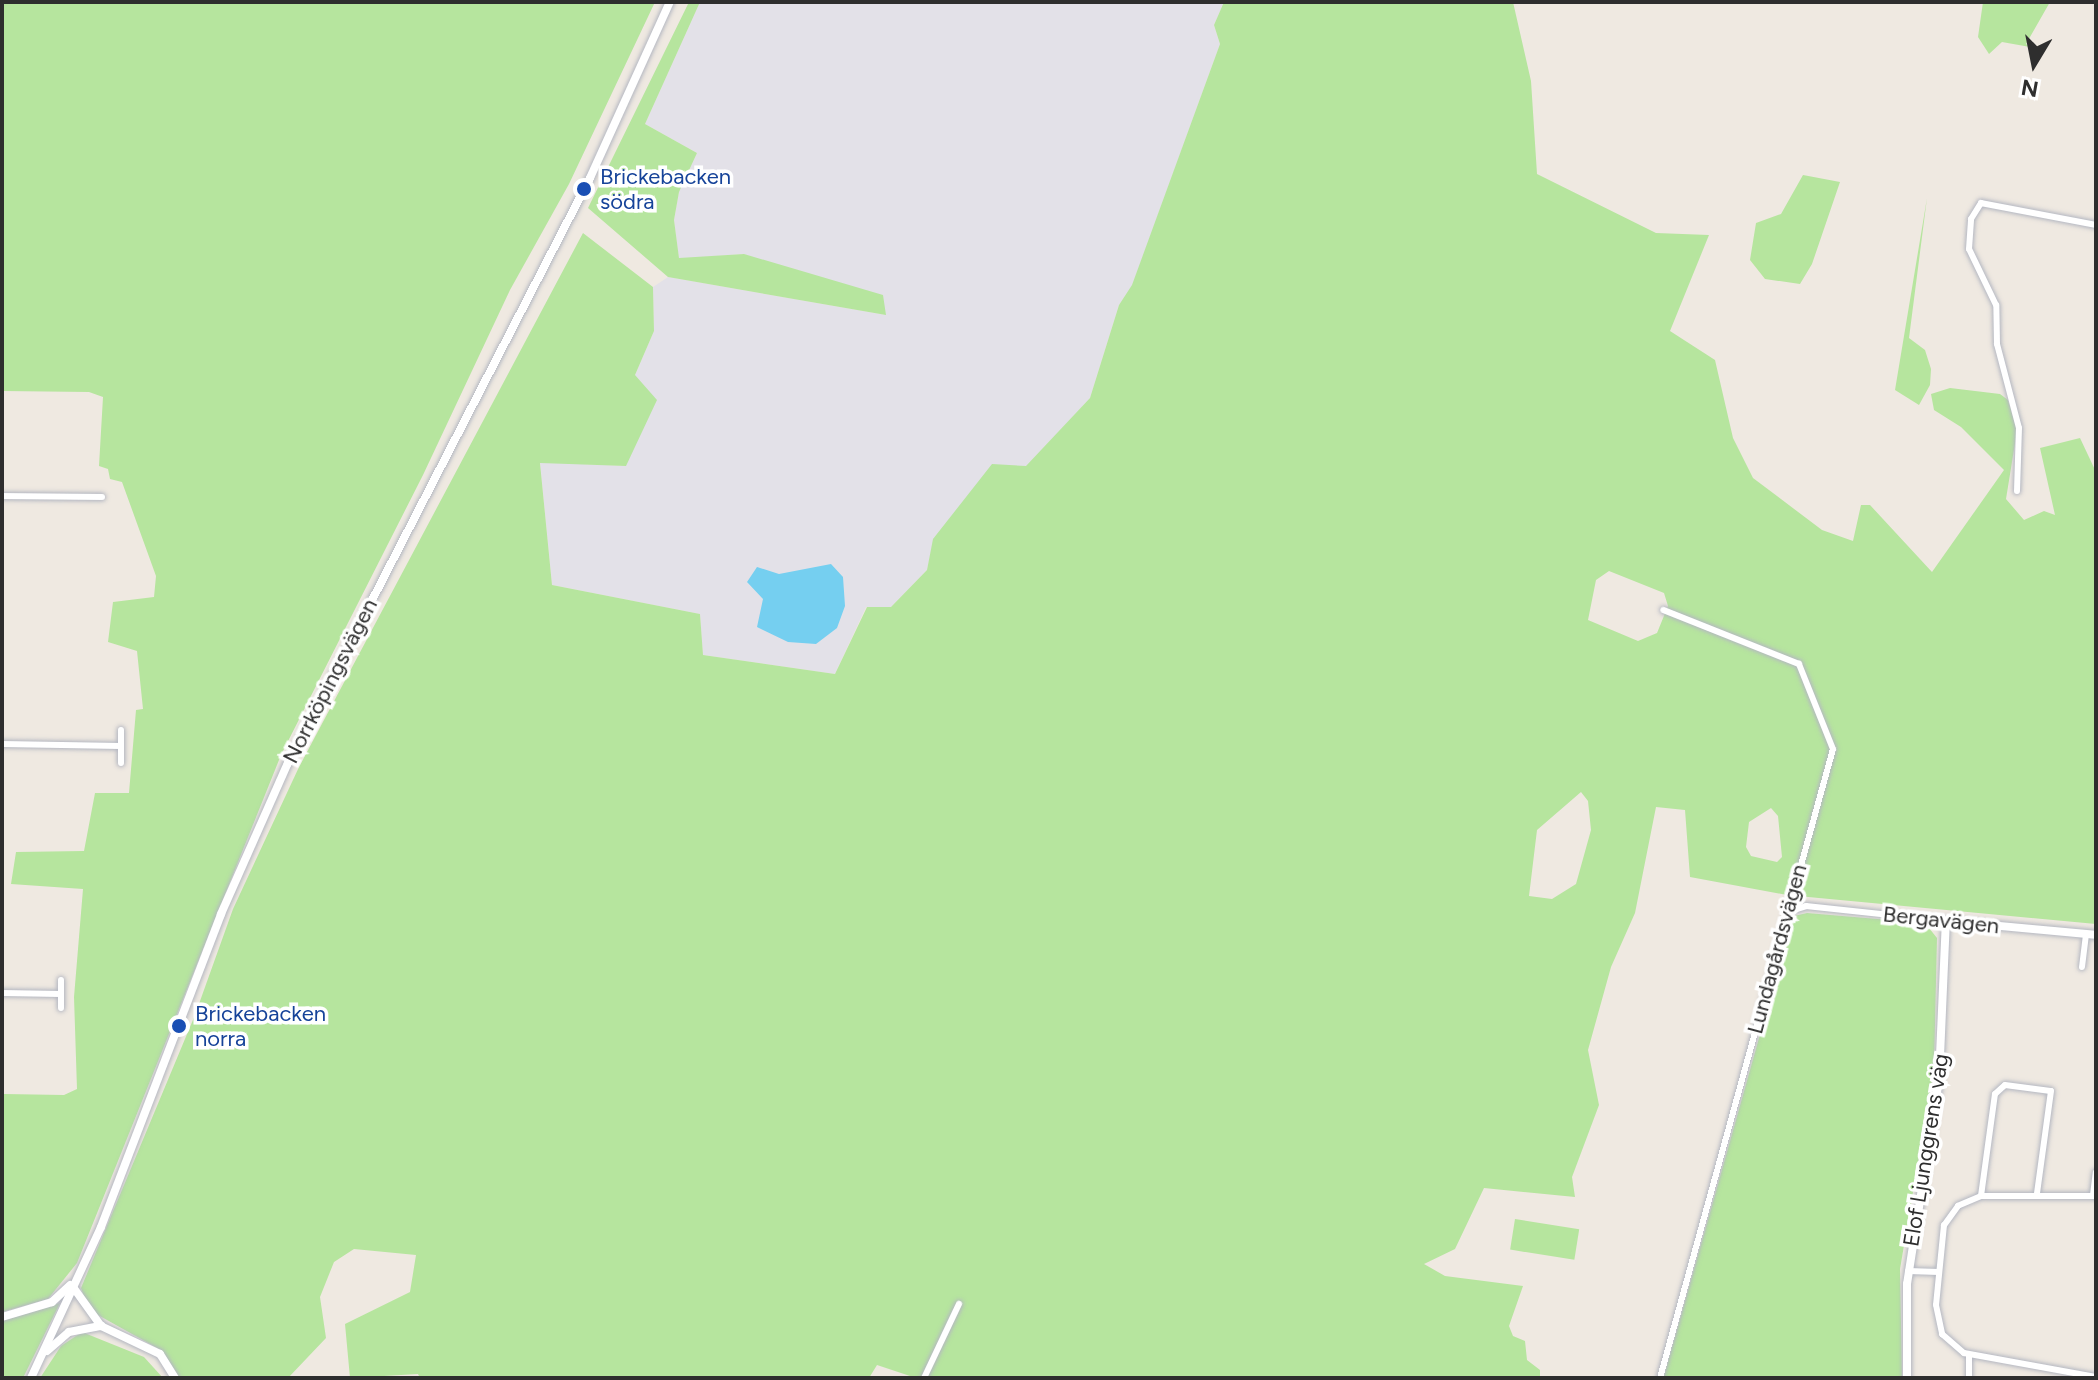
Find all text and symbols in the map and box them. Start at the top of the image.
north arrow [1994,24,2074,104]
text: N [2019,73,2040,103]
place label: Brickebacken södra [600,163,731,214]
marker: Brickebacken södra [575,180,593,198]
street label: Norrköpingsvägen [277,594,383,768]
street label: Lundagårdsvägen [1742,861,1812,1037]
street label: Bergavägen [1882,901,2000,939]
place label: Brickebacken norra [195,1000,326,1052]
marker: Brickebacken norra [170,1017,188,1035]
street label: Elof Ljunggrens väg [1898,1052,1954,1248]

